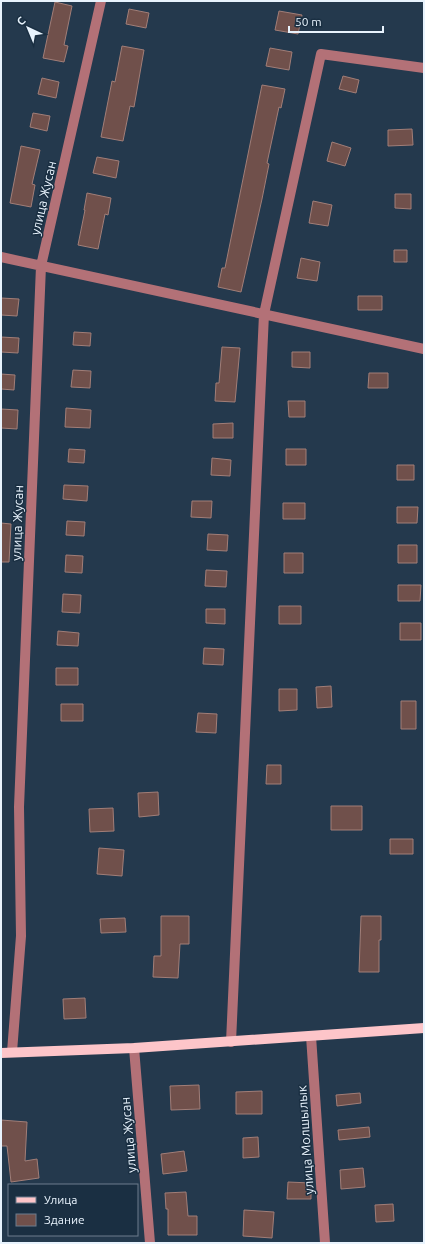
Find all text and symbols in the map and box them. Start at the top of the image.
north arrow [8,8,48,48]
scale bar [289,8,383,34]
text: С [14,14,28,28]
text: 50 m [295,15,322,28]
street label: улица Жусан [28,159,58,237]
street label: улица Жусан [9,485,25,561]
street label: улица Молшылык [294,1085,316,1195]
street label: улица Жусан [118,1097,138,1173]
legend [8,1184,138,1236]
text: Улица [44,1193,77,1206]
text: Здание [44,1213,85,1226]

